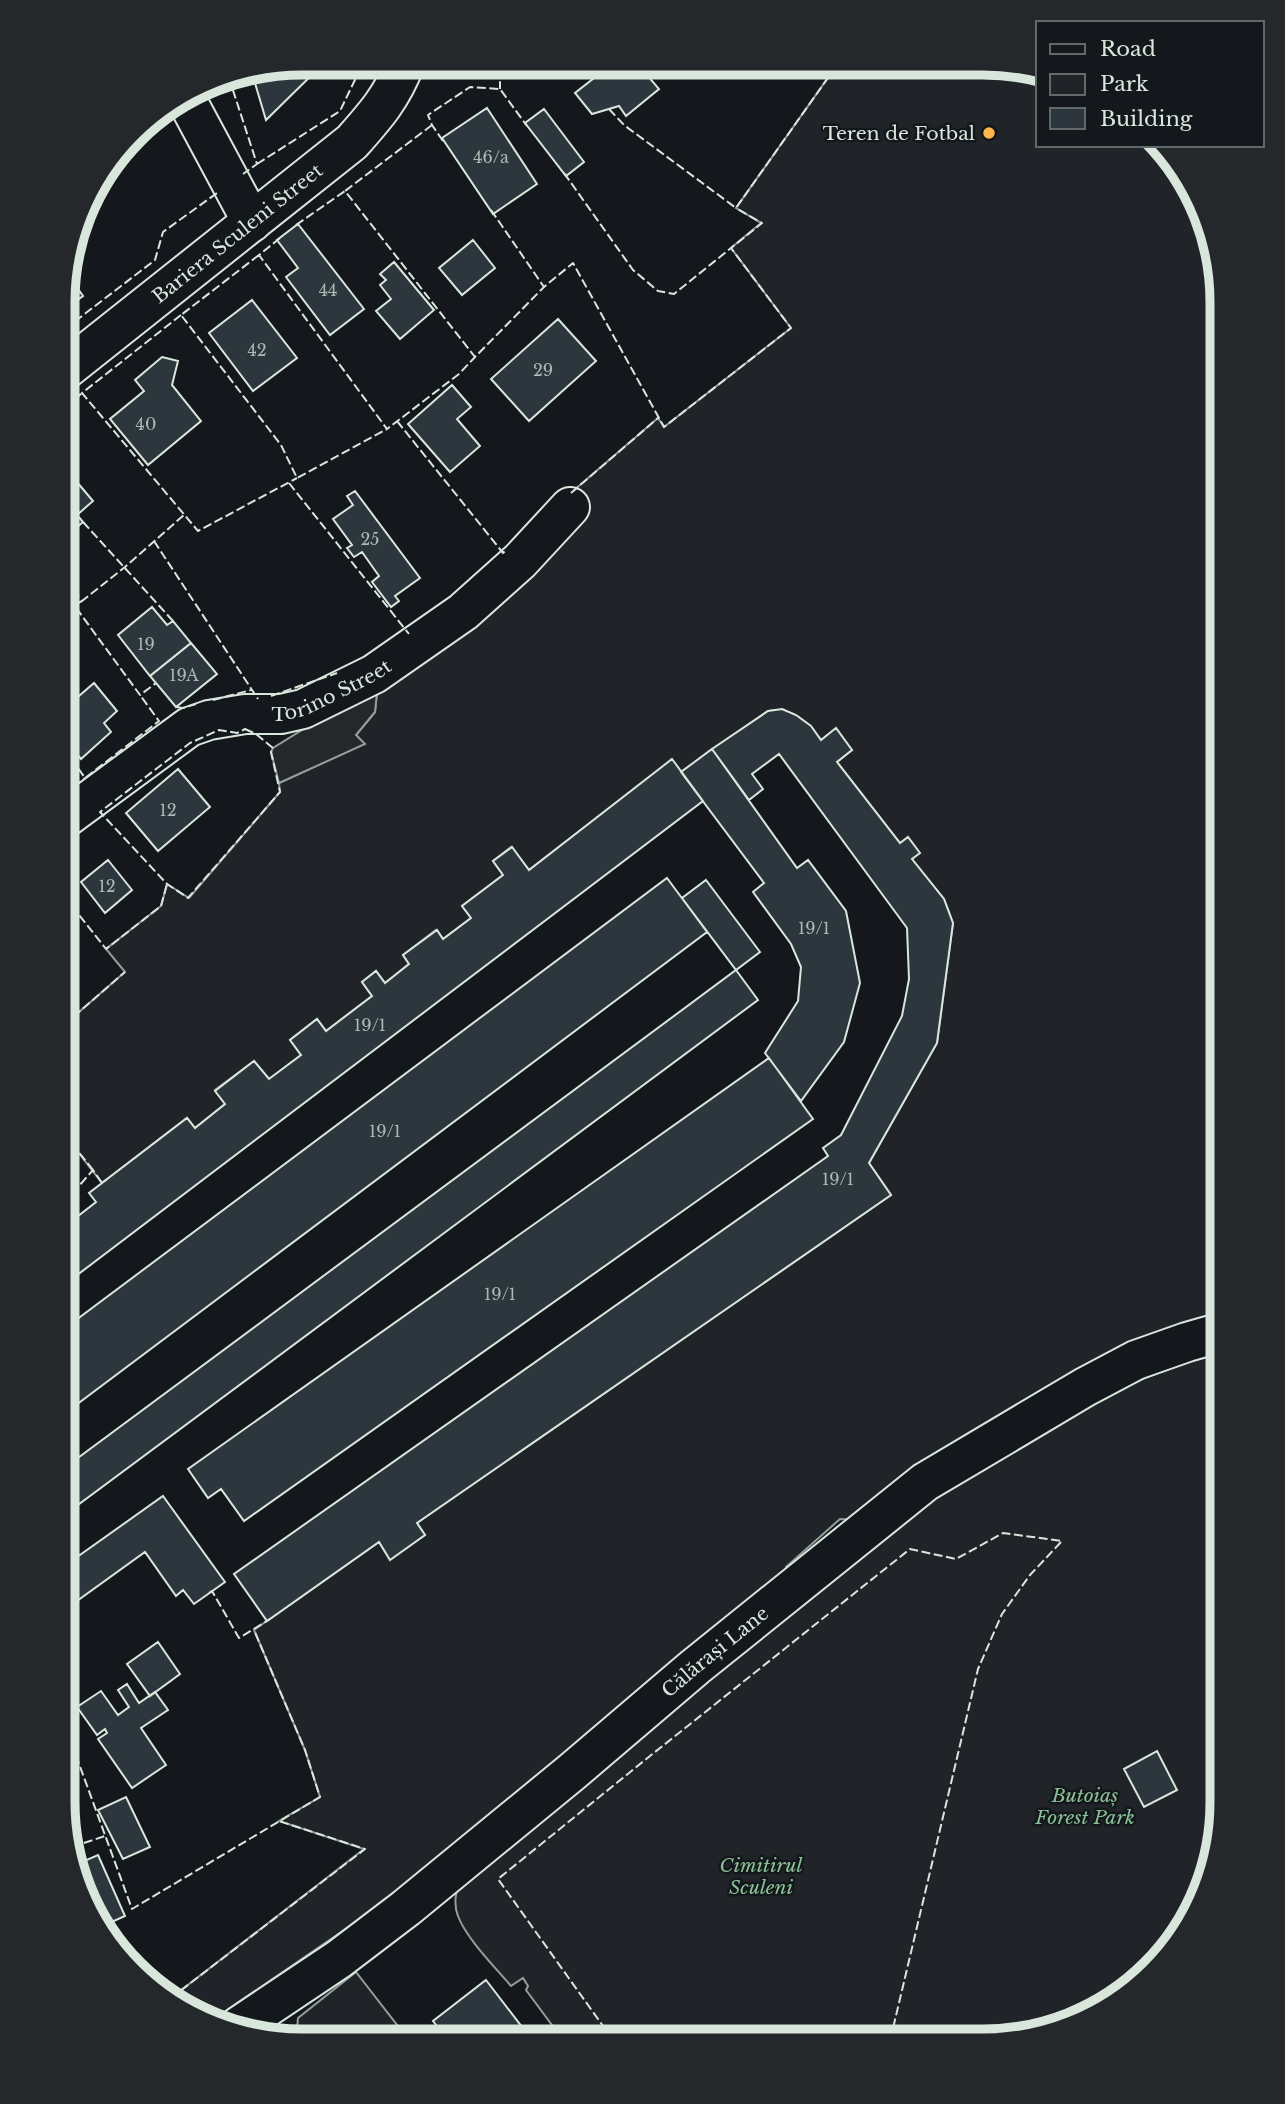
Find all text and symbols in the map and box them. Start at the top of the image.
legend [1036,21,1264,147]
text: Road [1100,36,1156,62]
text: Park [1100,71,1149,97]
text: Building [1100,106,1193,132]
place label: Teren de Fotbal [823,122,975,145]
marker: Teren de Fotbal [981,125,997,141]
house number: 46/a [473,147,509,167]
street label: Bariera Sculeni Street [148,158,328,308]
house number: 44 [319,280,337,300]
house number: 42 [247,340,267,360]
house number: 29 [533,360,553,380]
house number: 40 [136,414,156,434]
house number: 25 [361,529,379,549]
house number: 19 [137,634,155,654]
street label: Torino Street [271,654,396,726]
house number: 19A [169,665,199,685]
house number: 12 [160,800,177,820]
house number: 12 [99,876,116,896]
house number: 19/1 [798,918,830,938]
house number: 19/1 [354,1015,386,1035]
house number: 19/1 [369,1121,401,1141]
house number: 19/1 [822,1169,854,1189]
house number: 19/1 [484,1284,516,1304]
street label: Călărași Lane [657,1602,773,1702]
park label: Butoiaș Forest Park [1034,1784,1135,1829]
park label: Cimitirul Sculeni [720,1854,802,1899]

